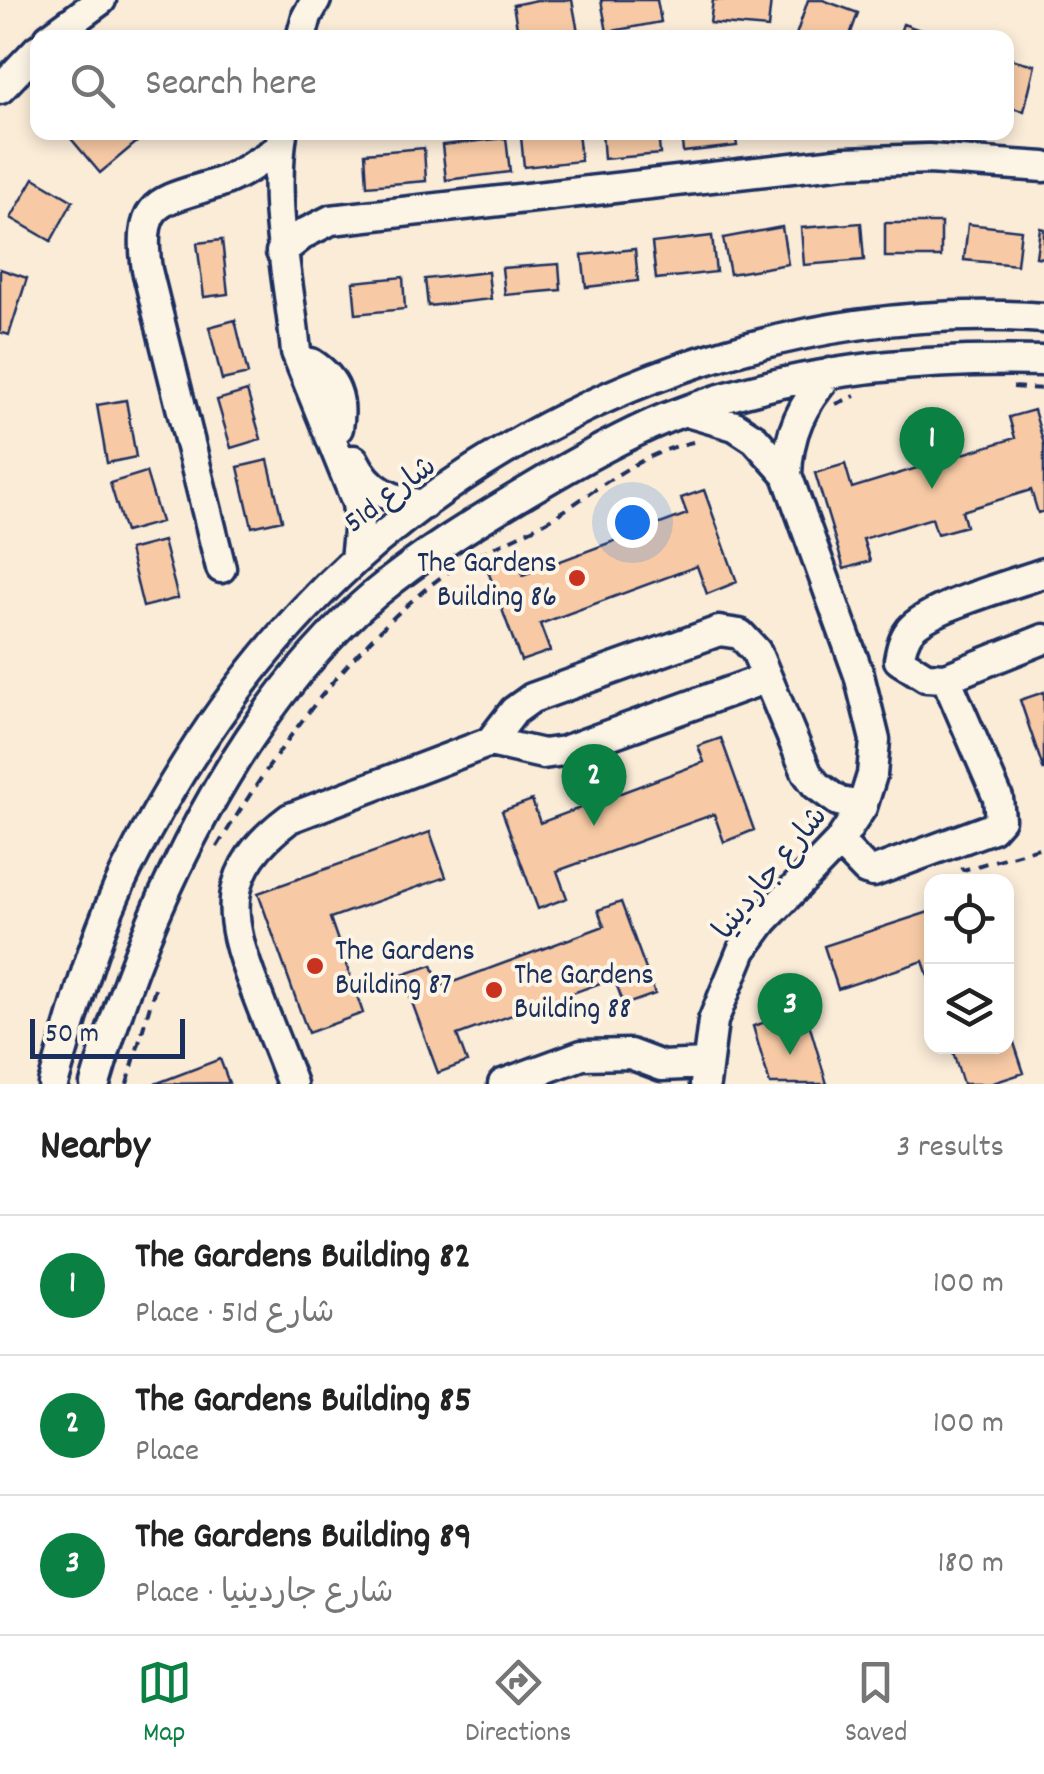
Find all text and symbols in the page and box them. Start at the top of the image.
search box [30,30,1014,140]
icon: search [65,58,120,113]
text: Search here [145,58,317,113]
pin: 1 [900,406,964,489]
street label: 51d شارع [336,447,447,546]
your location [607,497,658,548]
place label: The Gardens Building 86 [417,544,557,621]
marker: The Gardens Building 86 [566,567,588,589]
pin: 2 [562,744,626,826]
street label: شارع جاردينيا [705,799,840,951]
map controls [924,874,1014,1054]
button: locate [924,874,1014,964]
place label: The Gardens Building 87 [335,932,475,1009]
marker: The Gardens Building 87 [304,955,326,977]
place label: The Gardens Building 88 [514,956,654,1033]
button: layers [924,964,1014,1054]
pin: 3 [758,972,822,1055]
marker: The Gardens Building 88 [483,979,505,1001]
scale bar [30,1014,185,1058]
text: 50 m [45,1016,99,1056]
text: Nearby [40,1119,150,1179]
text: 3 results [896,1126,1004,1172]
text: The Gardens Building 82 [135,1231,471,1286]
text: 1 [69,1262,76,1308]
text: 100 m [933,1262,1004,1308]
text: Place · 51d شارع [135,1292,335,1338]
text: The Gardens Building 85 [135,1375,472,1430]
text: 2 [66,1402,79,1448]
text: 100 m [933,1402,1004,1448]
text: Place [135,1430,199,1476]
text: The Gardens Building 89 [135,1511,472,1566]
text: 3 [65,1542,80,1588]
text: 180 m [937,1542,1004,1588]
text: Place · شارع جاردينيا [135,1572,393,1618]
tab: Map [137,1655,192,1755]
tab: Directions [465,1655,571,1755]
tab: Saved [845,1655,907,1755]

